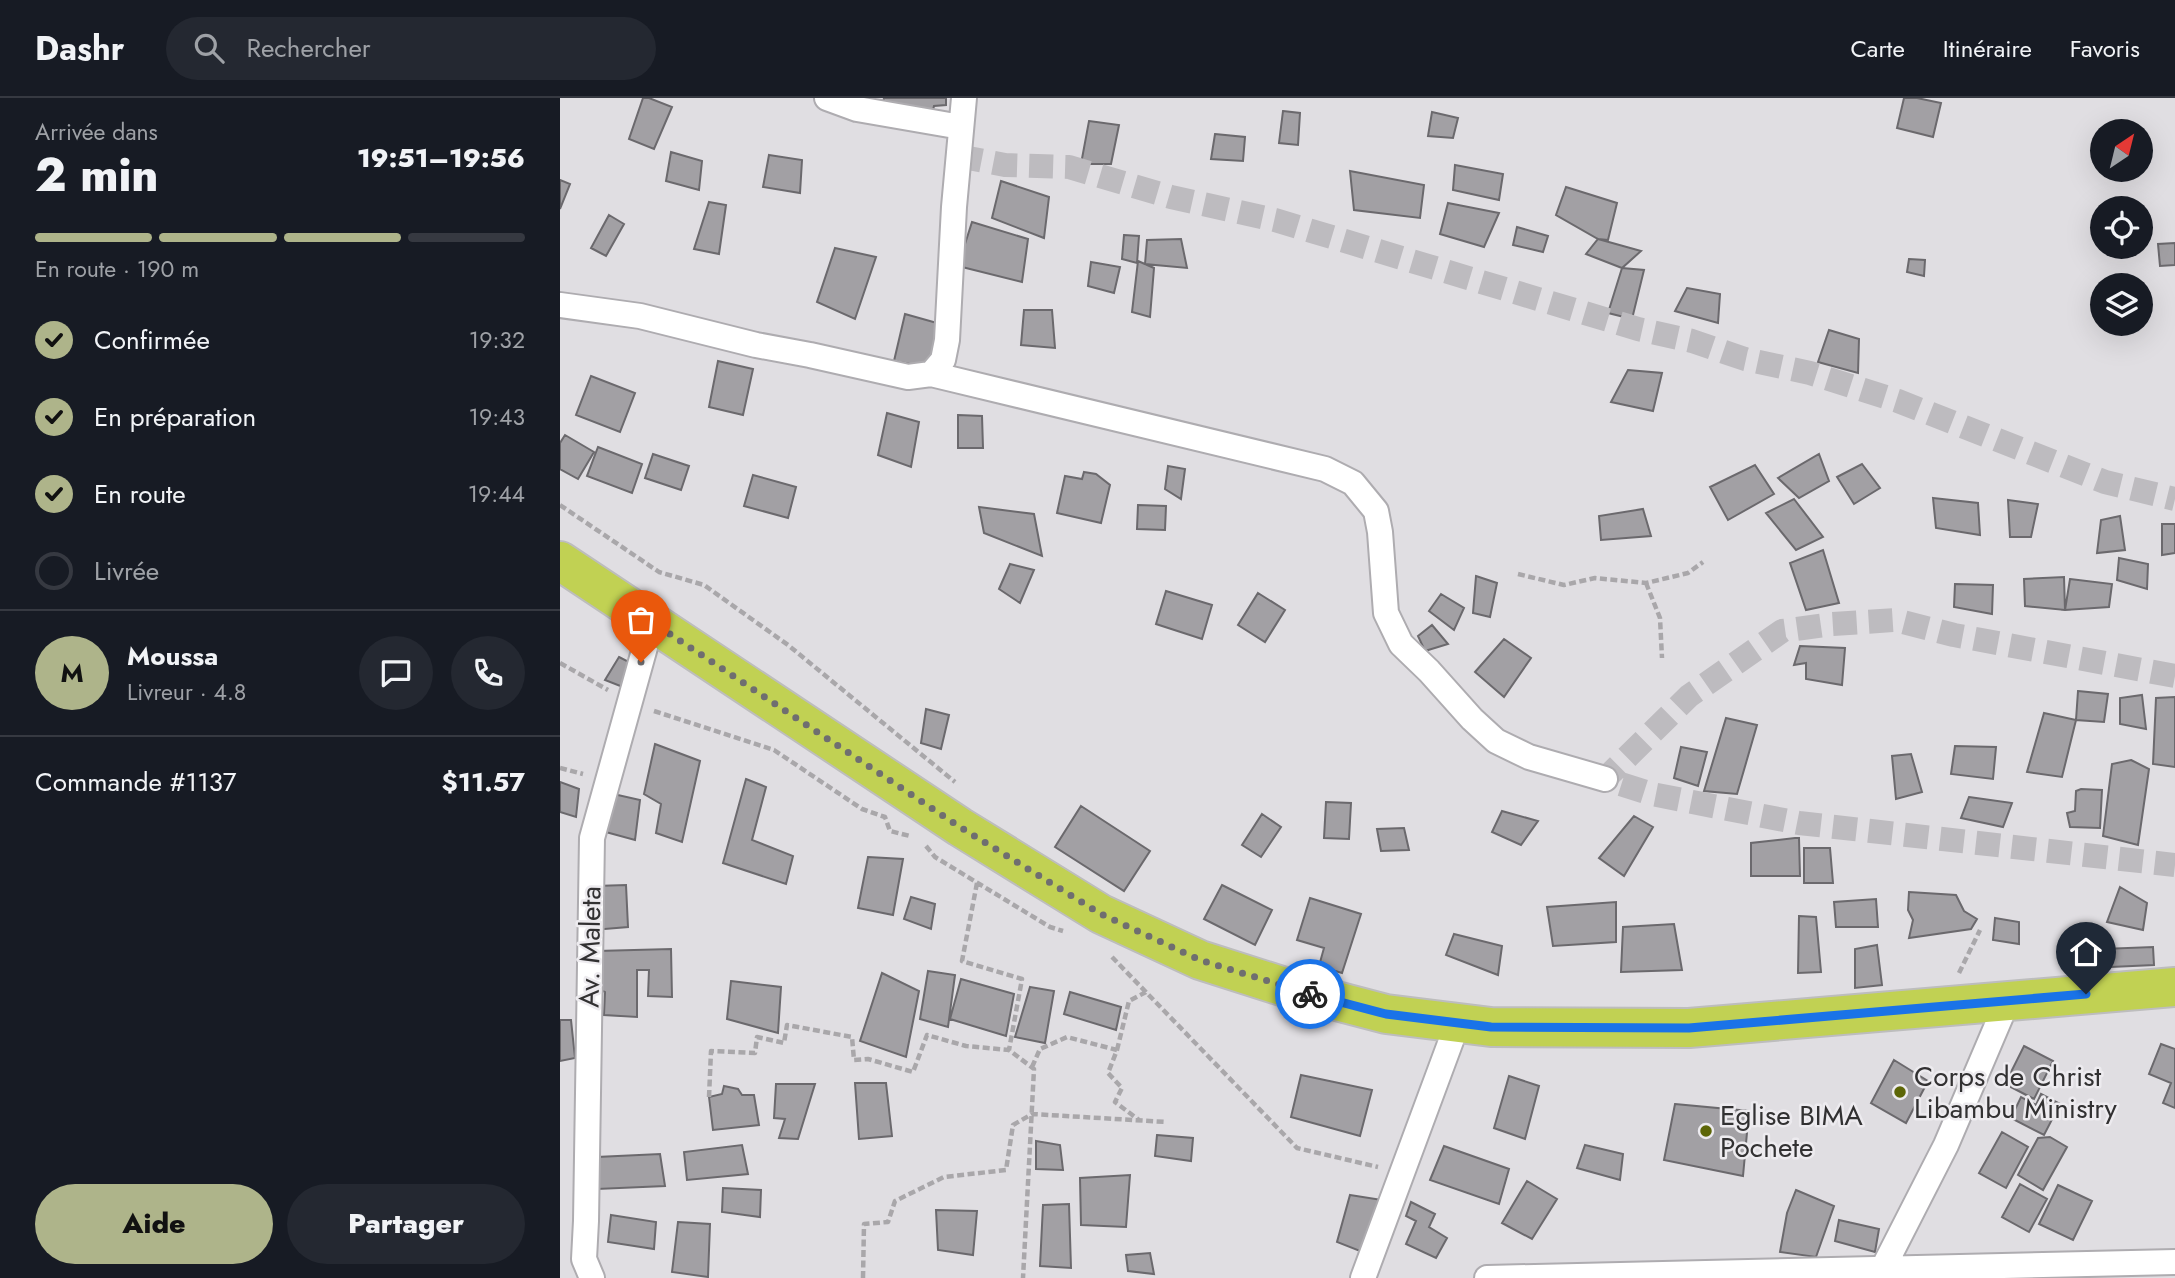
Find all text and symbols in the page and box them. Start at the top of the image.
search box [166,17,656,80]
text: Dashr [35,25,124,72]
icon: search [190,29,228,67]
text: Rechercher [246,29,371,67]
text: Carte [1850,31,1905,66]
text: Itinéraire [1943,31,2032,66]
text: Favoris [2070,31,2140,66]
text: Arrivée dans [35,115,158,149]
north arrow [2090,119,2152,182]
map controls [2090,119,2153,336]
text: 19:51–19:56 [357,139,525,177]
text: 2 min [35,142,159,208]
button: locate [2090,196,2153,259]
text: En route · 190 m [35,252,199,286]
button: layers [2090,273,2153,336]
icon: check [35,321,73,359]
text: Confirmée [94,321,210,359]
text: 19:32 [469,323,525,357]
icon: check [35,398,73,436]
text: En préparation [94,398,256,436]
text: 19:43 [469,400,525,434]
icon: check [35,475,73,513]
text: En route [94,475,186,513]
text: 19:44 [468,477,525,511]
text: Livrée [94,552,159,590]
pin [611,590,671,662]
icon: bag [622,601,660,639]
button: chat [359,636,433,710]
button: phone [451,636,525,710]
text: Moussa [127,637,218,675]
text: M [60,654,84,692]
text: Livreur · 4.8 [127,675,246,709]
text: Commande #1137 [35,763,236,801]
text: $11.57 [442,763,525,801]
street label: Av. Maleta [568,886,612,1008]
pin [2056,922,2116,994]
icon: home [2067,933,2105,971]
courier [1275,959,1345,1029]
icon: bike [1291,975,1329,1013]
place label: Corps de Christ Libambu Ministry [1914,1056,2118,1129]
marker: Corps de Christ Libambu Ministry [1892,1084,1908,1100]
place label: Eglise BIMA Pochete [1720,1095,1863,1168]
marker: Eglise BIMA Pochete [1698,1123,1714,1139]
button: Aide [35,1184,273,1264]
button: Partager [287,1184,525,1264]

